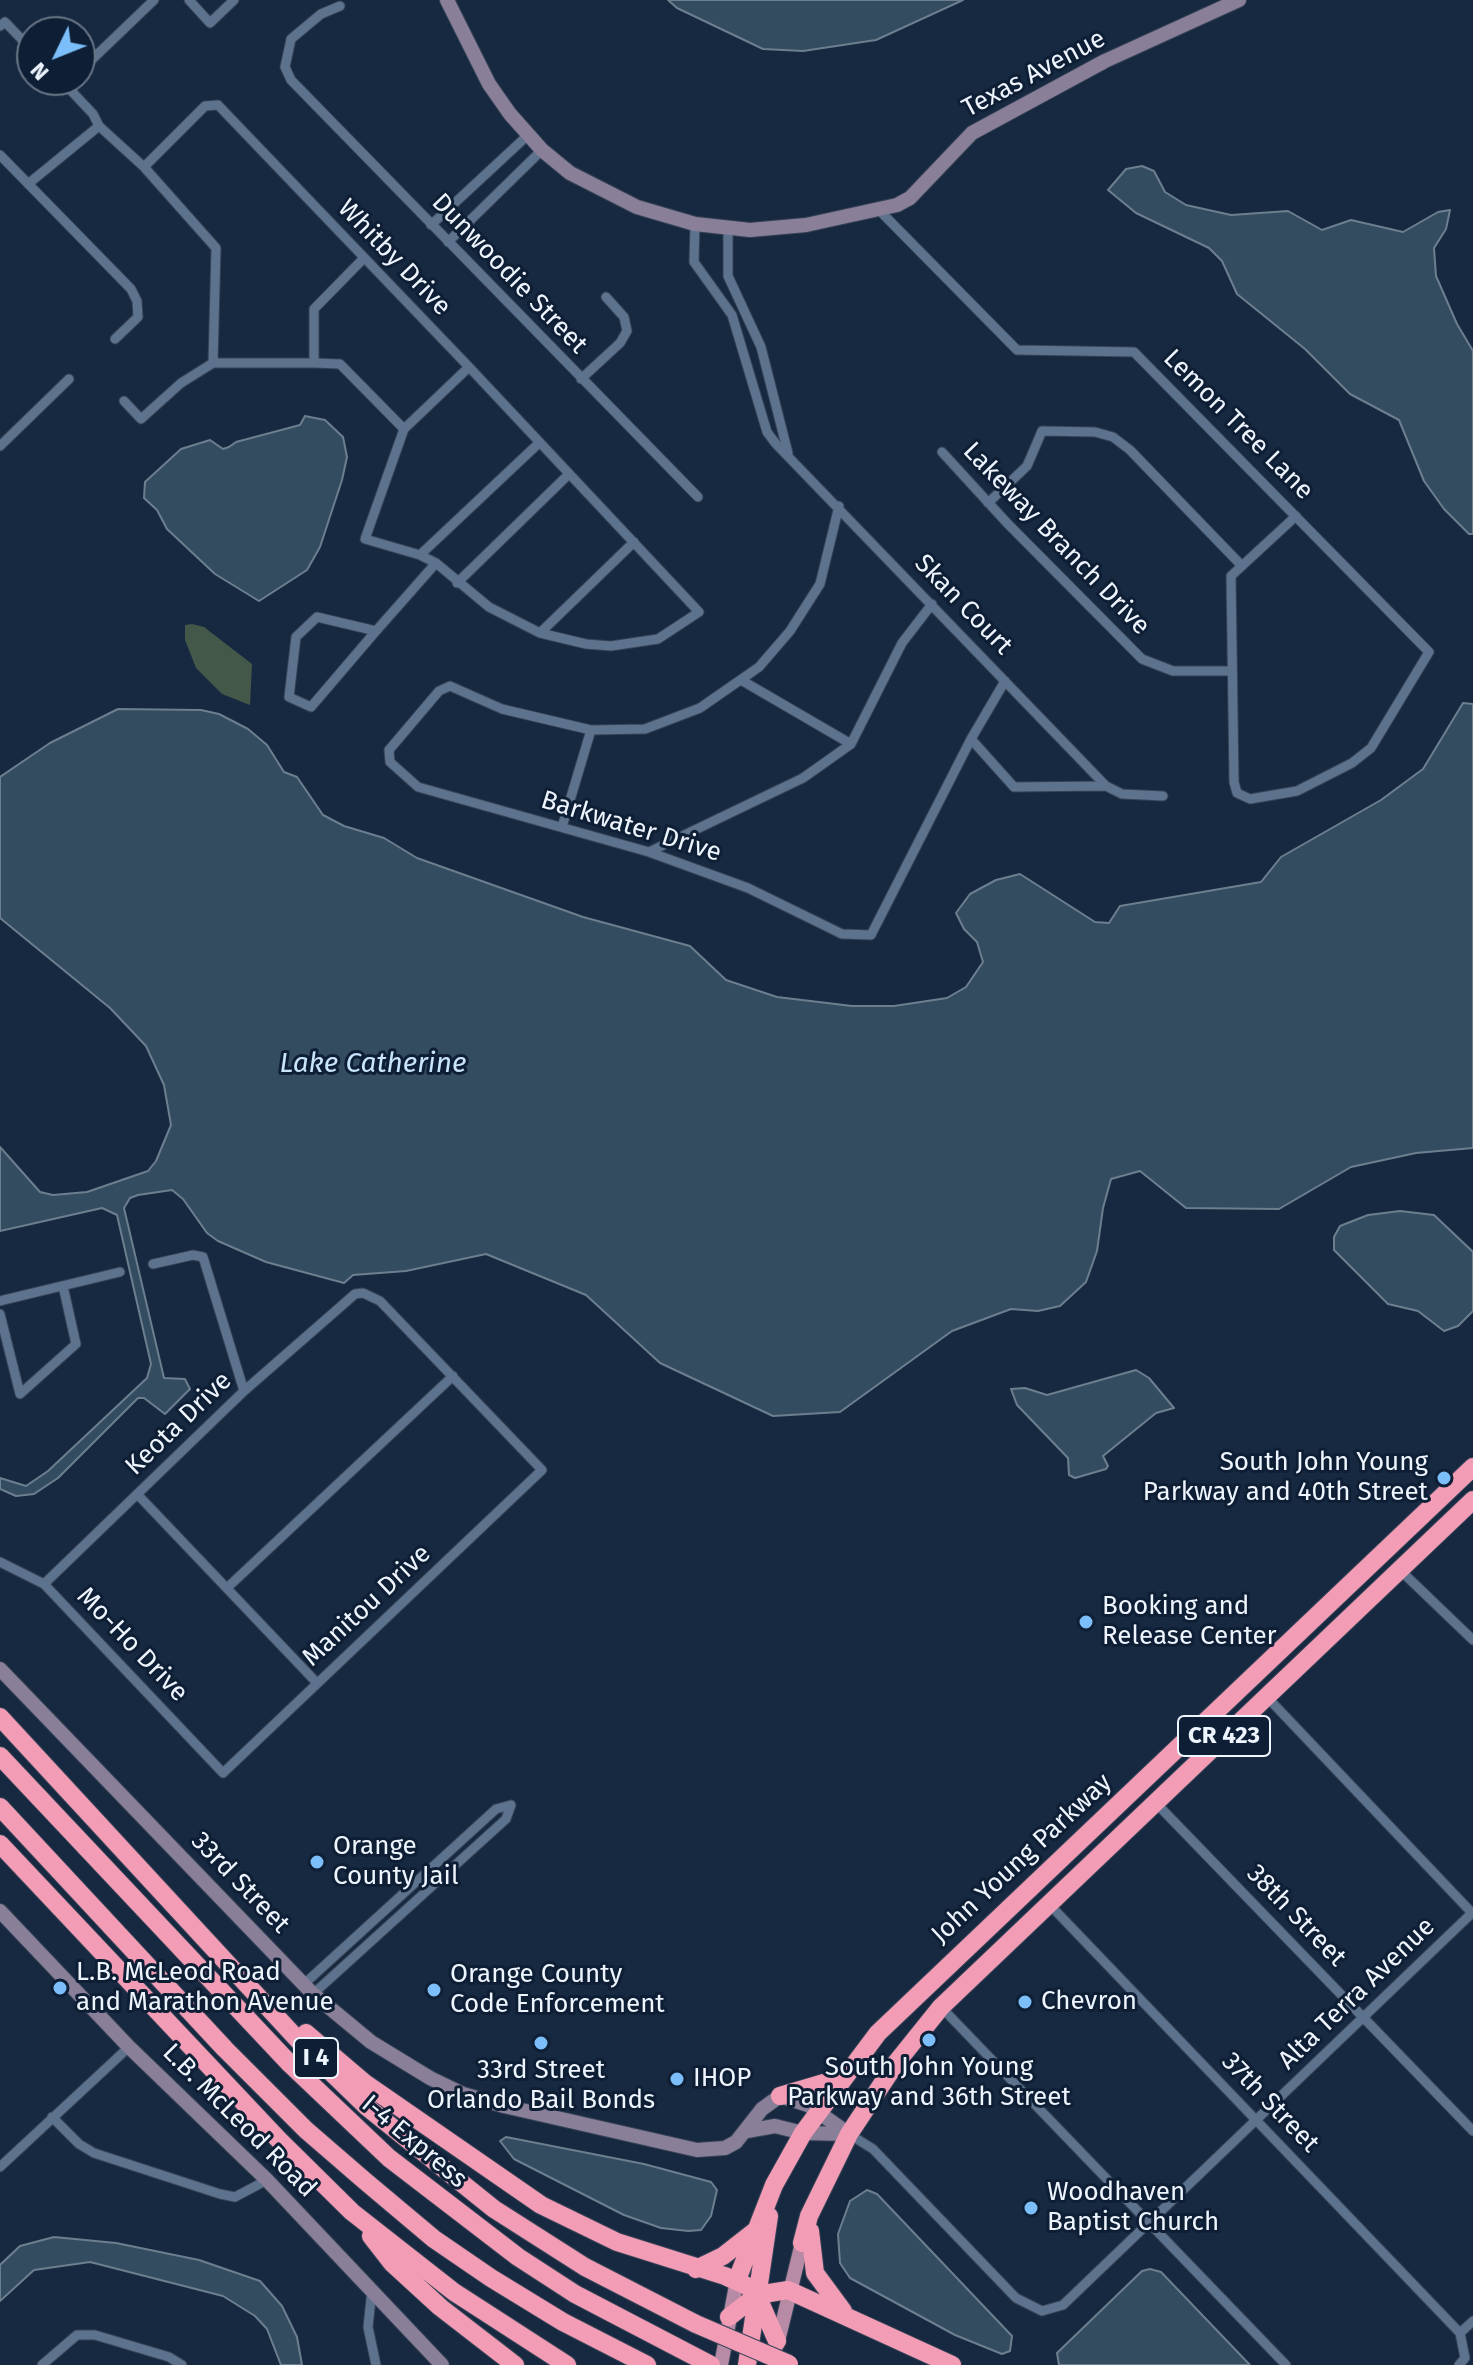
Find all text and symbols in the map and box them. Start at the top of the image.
north arrow [16,16,96,96]
street label: Texas Avenue [957,23,1111,125]
text: N [25,57,54,86]
street label: Dunwoodie Street [425,187,593,361]
street label: Whitby Drive [331,193,457,323]
street label: Lemon Tree Lane [1156,343,1320,507]
street label: Lakeway Branch Drive [956,436,1156,642]
street label: Skan Court [908,548,1018,662]
street label: Barkwater Drive [537,785,725,869]
water label: Lake Catherine [280,1047,466,1081]
street label: Keota Drive [119,1366,239,1482]
place label: South John Young Parkway and 40th Street [1143,1447,1428,1508]
marker: South John Young Parkway and 40th Street [1435,1469,1453,1487]
street label: Manitou Drive [296,1539,438,1673]
street label: Mo-Ho Drive [70,1581,194,1709]
place label: Booking and Release Center [1102,1591,1277,1652]
marker: Booking and Release Center [1077,1613,1095,1631]
road number: CR 423 [1178,1716,1270,1756]
street label: John Young Parkway [925,1767,1119,1951]
street label: 33rd Street [184,1826,296,1940]
place label: Orange County Jail [333,1831,459,1892]
marker: Orange County Jail [308,1853,326,1871]
street label: 38th Street [1240,1859,1352,1973]
street label: Alta Terra Avenue [1272,1911,1442,2077]
place label: L.B. McLeod Road and Marathon Avenue [76,1957,334,2018]
place label: Orange County Code Enforcement [450,1959,665,2020]
marker: L.B. McLeod Road and Marathon Avenue [51,1979,69,1997]
marker: Orange County Code Enforcement [425,1981,443,1999]
place label: Chevron [1041,1986,1137,2018]
marker: Chevron [1016,1993,1034,2011]
marker: South John Young Parkway and 36th Street [920,2031,938,2049]
marker: 33rd Street Orlando Bail Bonds [532,2034,550,2052]
street label: L.B. McLeod Road [156,2038,322,2204]
road number: I 4 [294,2038,338,2078]
street label: 37th Street [1215,2047,1325,2159]
place label: South John Young Parkway and 36th Street [787,2052,1071,2114]
place label: 33rd Street Orlando Bail Bonds [427,2055,655,2116]
place label: IHOP [693,2063,751,2095]
marker: IHOP [668,2070,686,2088]
street label: I-4 Express [355,2089,473,2195]
place label: Woodhaven Baptist Church [1047,2177,1219,2238]
marker: Woodhaven Baptist Church [1022,2199,1040,2217]

